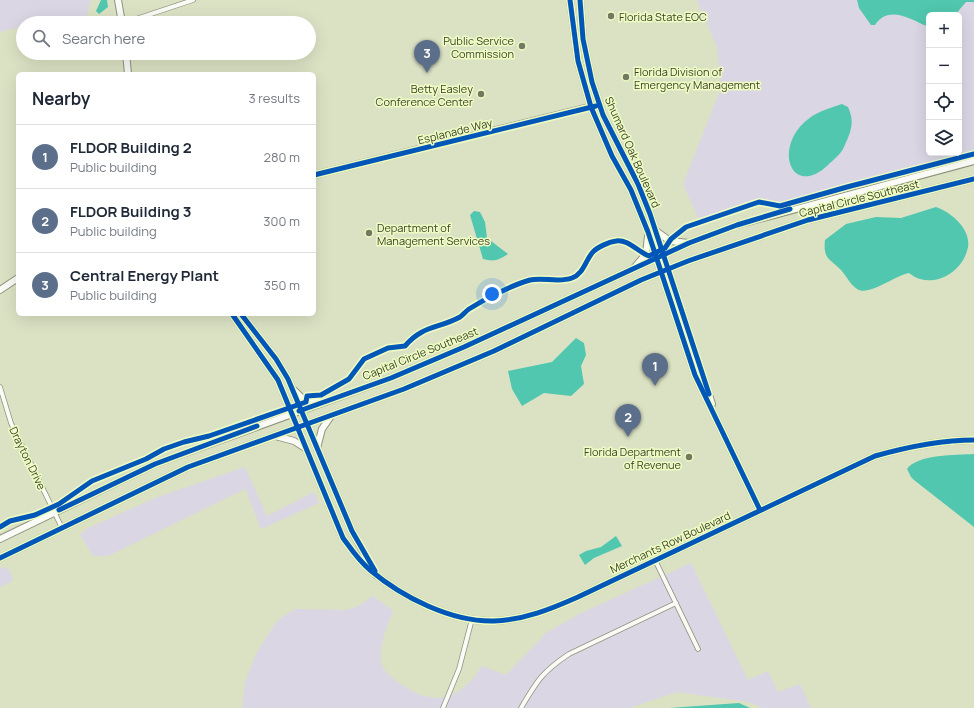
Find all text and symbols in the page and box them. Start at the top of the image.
place label: Florida State EOC [619,9,707,24]
marker: Florida State EOC [606,11,616,21]
map controls [926,12,962,156]
button: + [926,12,962,48]
search box [16,16,316,60]
icon: search [30,27,52,49]
text: Search here [62,28,145,49]
place label: Public Service Commission [443,33,515,61]
pin: 3 [414,40,440,73]
marker: Public Service Commission [517,41,527,51]
button: − [926,48,962,84]
place label: Florida Division of Emergency Management [634,64,760,92]
marker: Florida Division of Emergency Management [621,72,631,82]
place label: Betty Easley Conference Center [376,81,473,109]
button: locate [926,84,962,120]
text: Nearby [32,87,90,110]
text: 3 results [248,89,300,107]
marker: Betty Easley Conference Center [476,89,486,99]
street label: Shumard Oak Boulevard [602,94,664,210]
street label: Esplanade Way [416,114,494,148]
button: layers [926,120,962,156]
text: FLDOR Building 2 [70,137,192,158]
text: 1 [42,148,48,166]
text: 280 m [263,148,300,166]
text: Public building [70,158,157,176]
street label: Capital Circle Southeast [797,176,921,220]
text: FLDOR Building 3 [70,201,192,222]
text: 2 [41,212,49,230]
text: 300 m [263,212,300,230]
place label: Department of Management Services [377,220,490,248]
text: Public building [70,222,157,240]
marker: Department of Management Services [364,228,374,238]
text: Central Energy Plant [70,265,219,286]
text: 3 [41,276,49,294]
text: 350 m [264,276,300,294]
your location [482,284,502,304]
text: Public building [70,286,157,304]
street label: Capital Circle Southeast [360,323,480,383]
pin: 1 [642,353,668,386]
pin: 2 [615,404,641,437]
street label: Drayton Drive [6,424,50,492]
place label: Florida Department of Revenue [584,444,682,472]
marker: Florida Department of Revenue [684,452,694,462]
street label: Merchants Row Boulevard [607,507,733,577]

